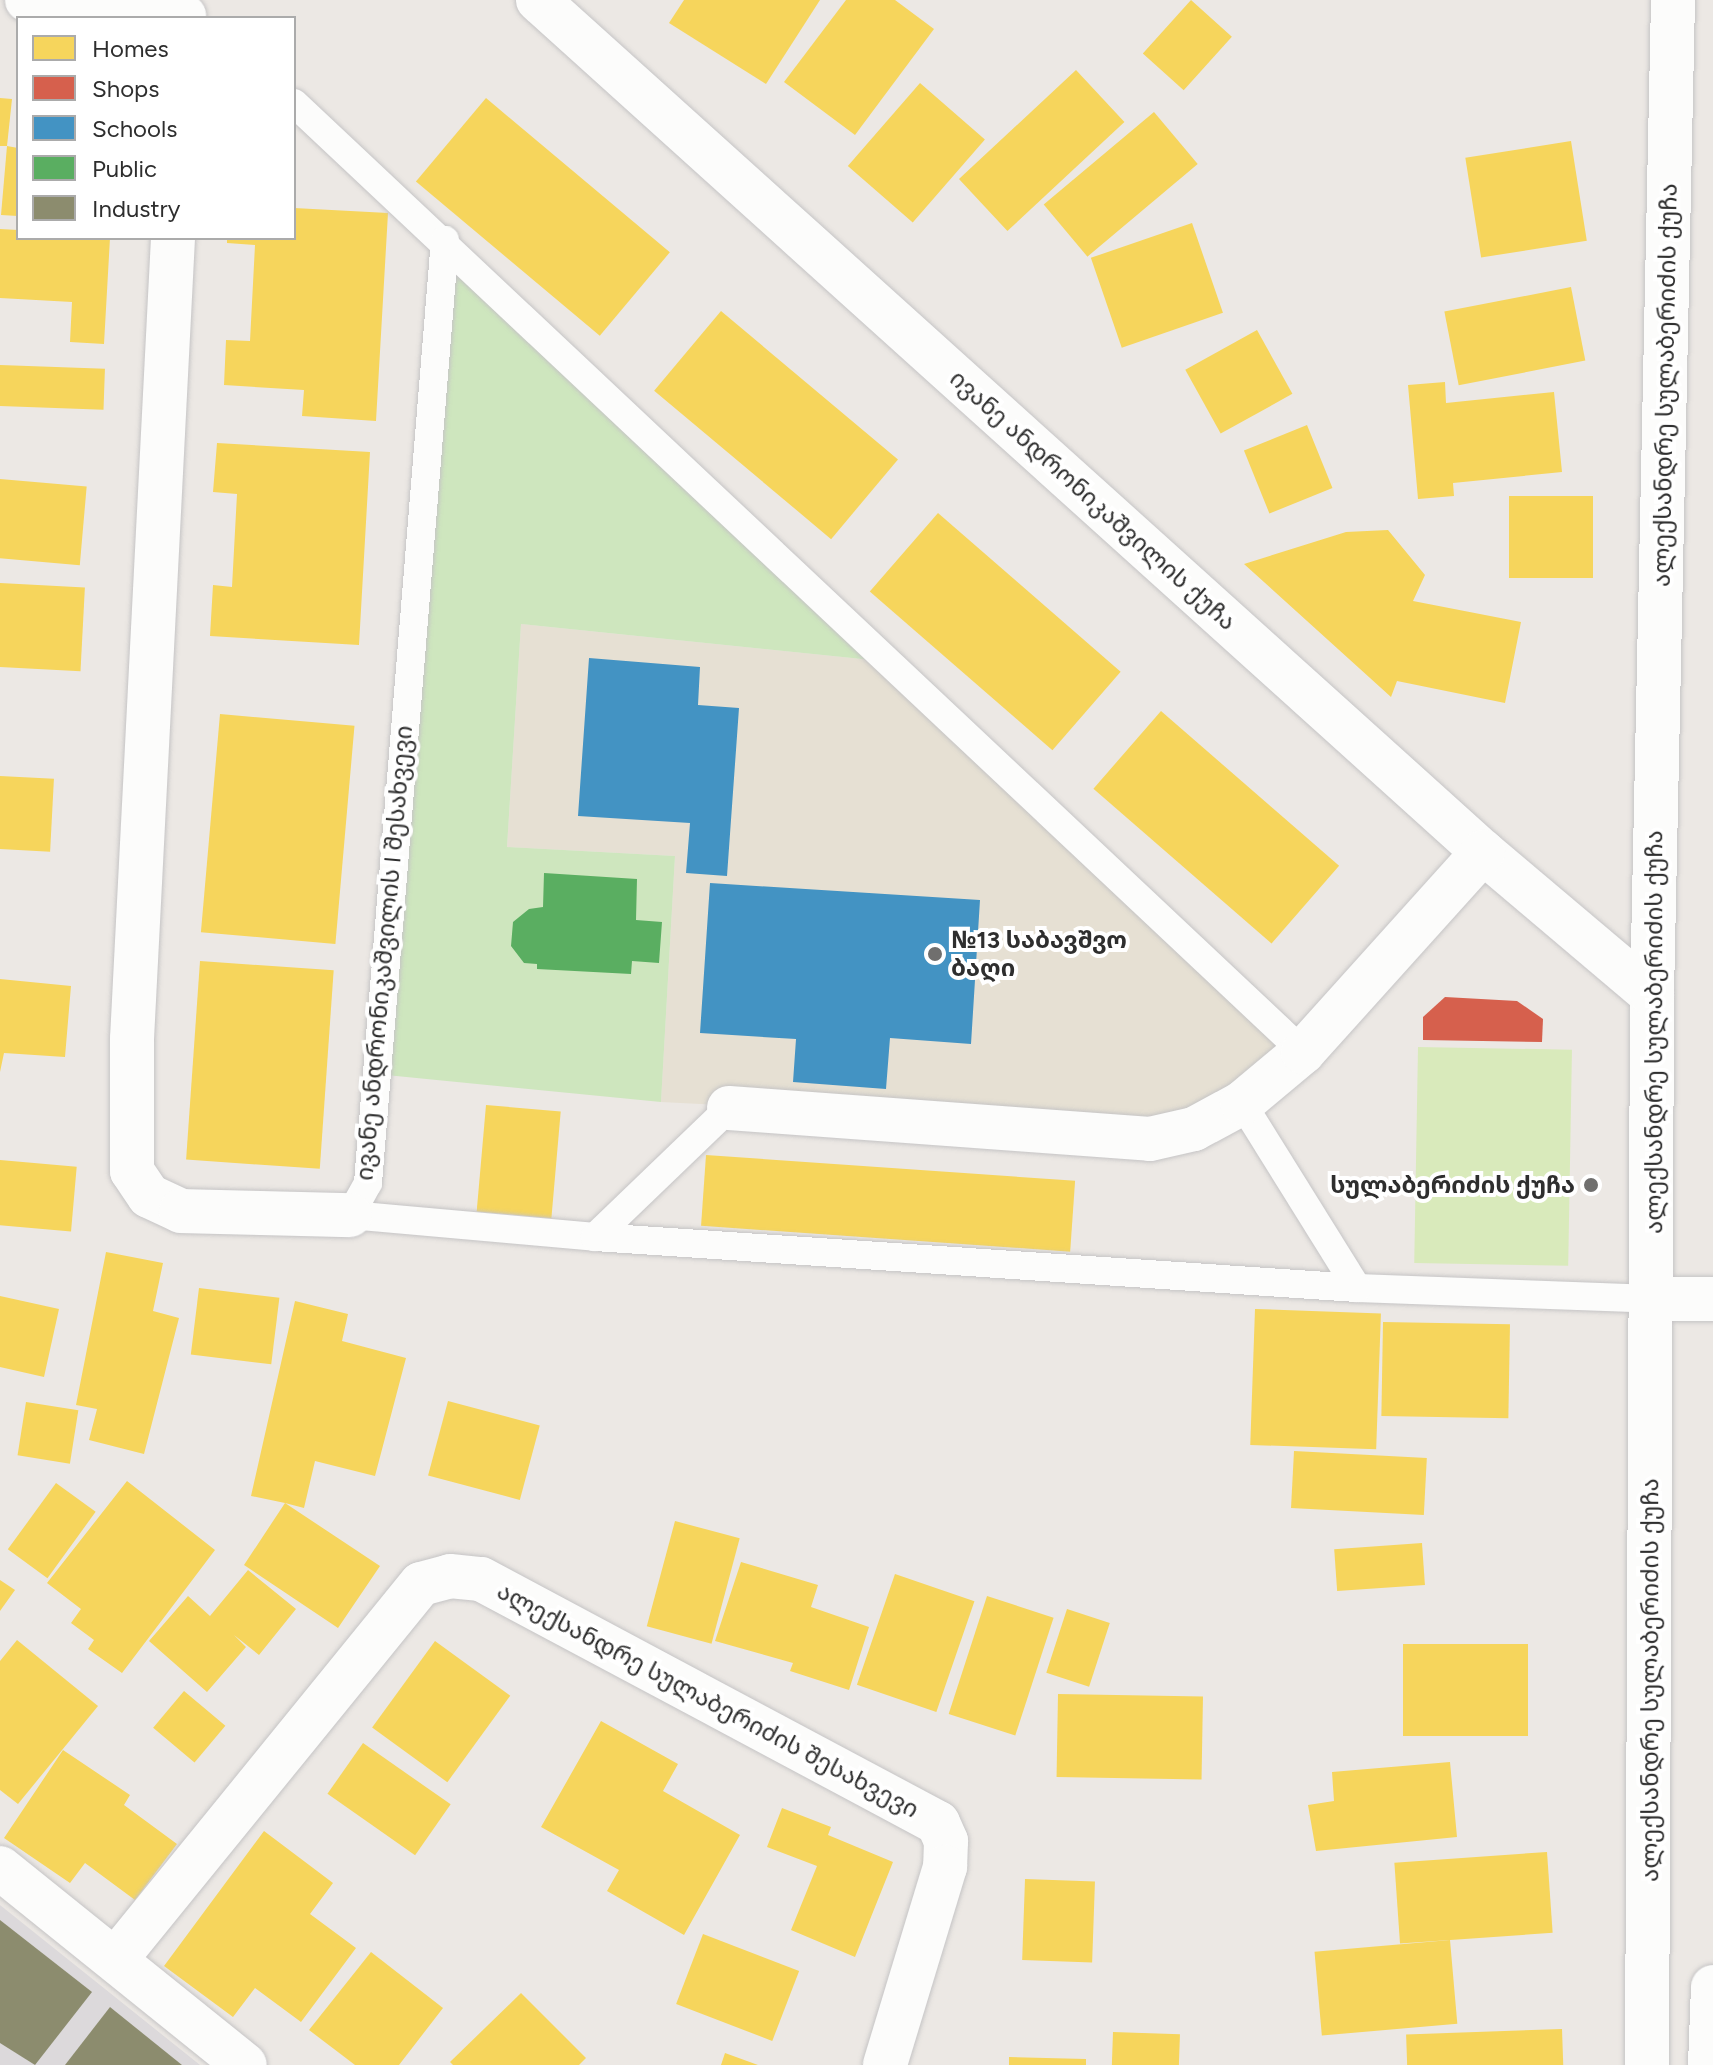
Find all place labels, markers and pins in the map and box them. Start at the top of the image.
place label: №13 საბავშვო ბაღი [951,926,1127,982]
marker: №13 საბავშვო ბაღი [926,945,944,963]
place label: სულაბერიძის ქუჩა [1330,1171,1575,1199]
marker: სულაბერიძის ქუჩა [1582,1176,1600,1194]

